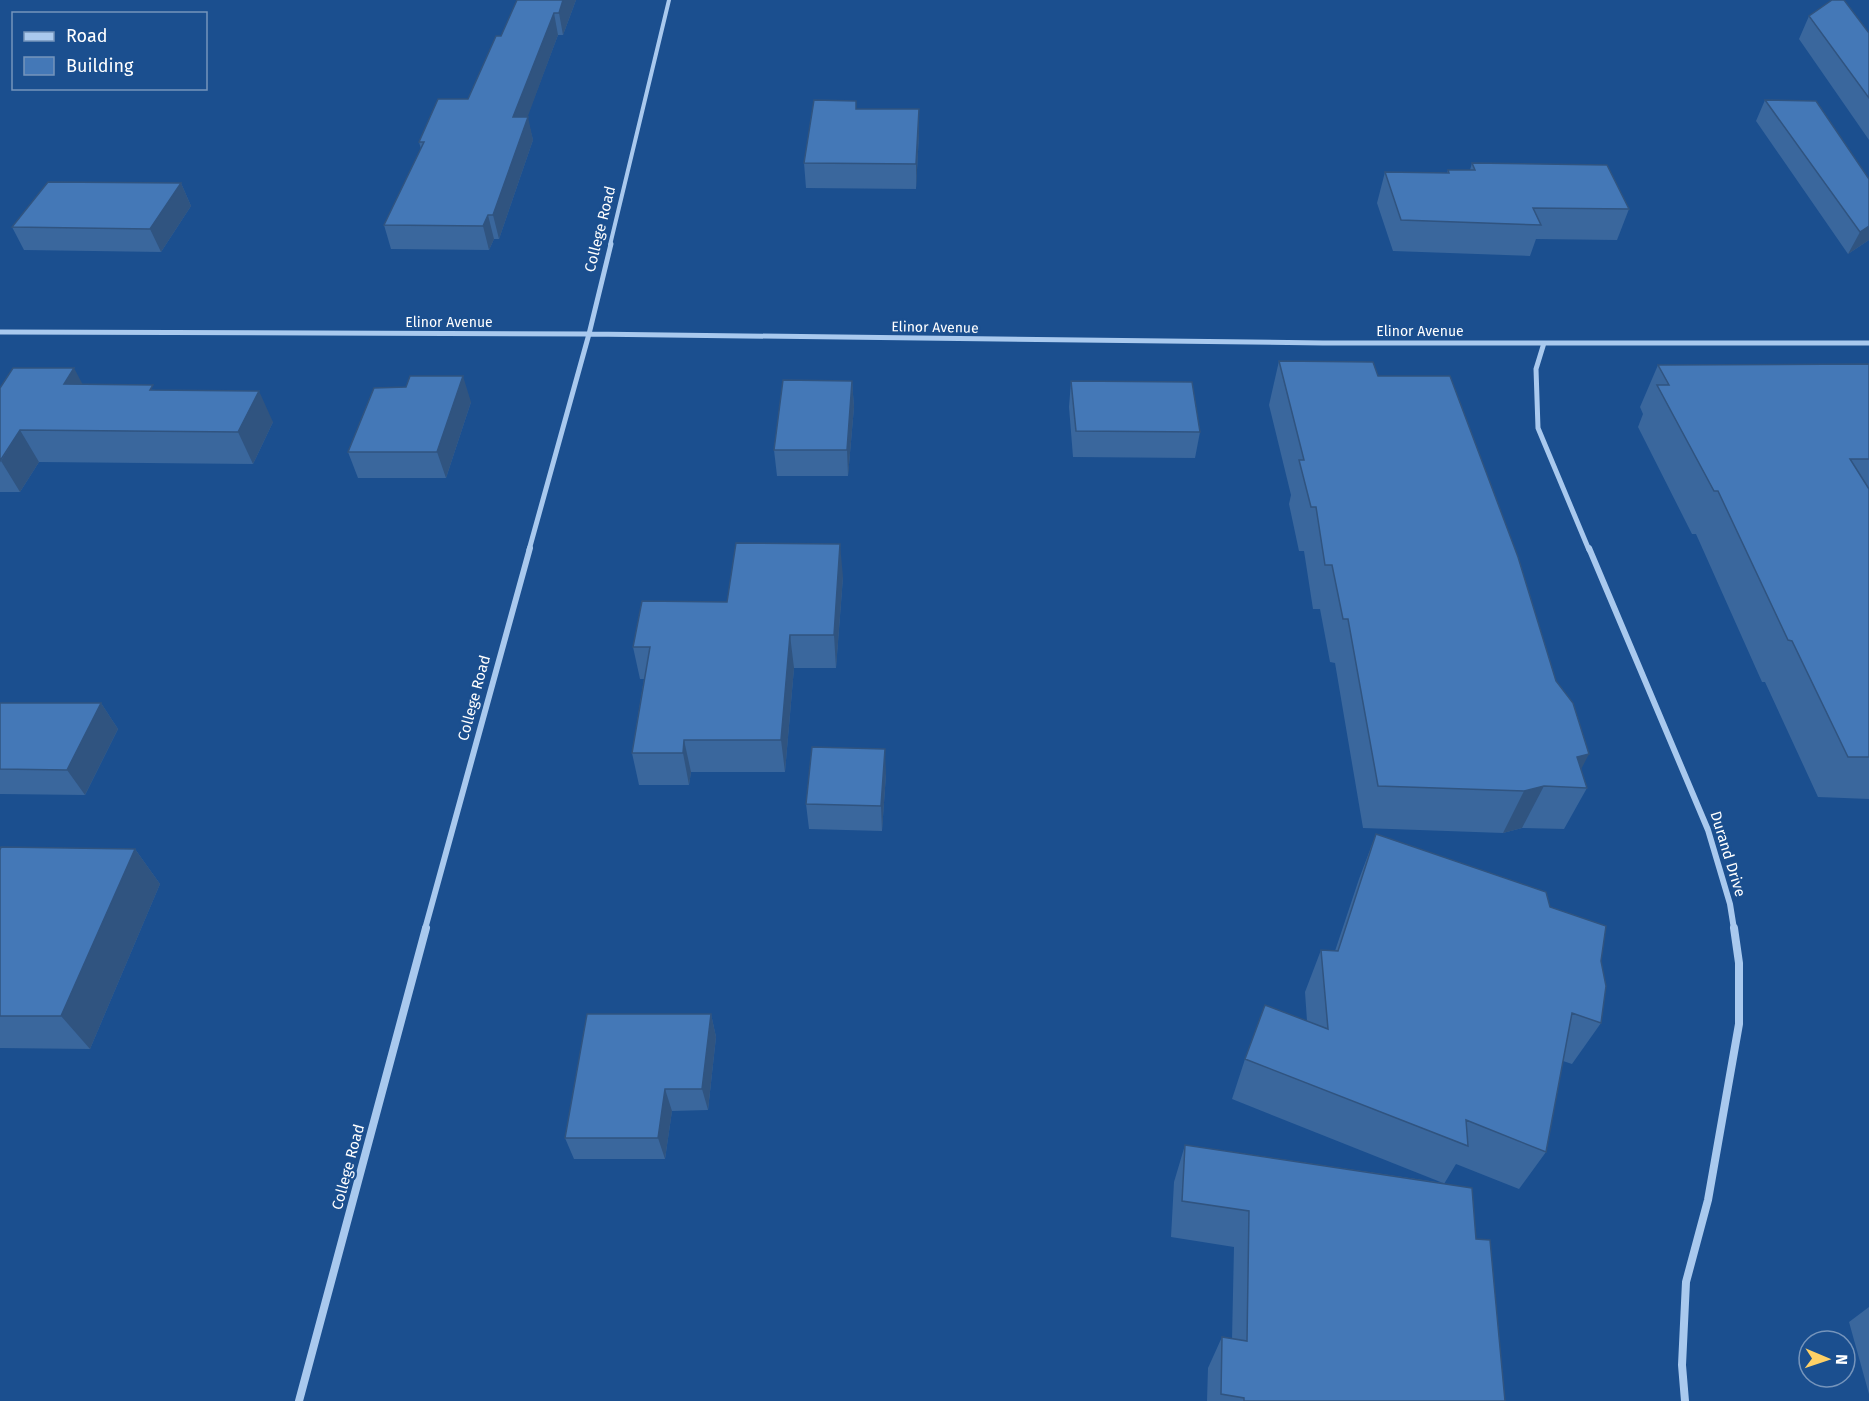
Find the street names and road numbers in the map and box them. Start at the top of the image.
street label: College Road [581,184,619,274]
street label: Elinor Avenue [405,314,493,331]
street label: Elinor Avenue [891,318,979,337]
street label: Elinor Avenue [1376,323,1464,340]
street label: College Road [454,653,494,743]
street label: Durand Drive [1706,809,1750,899]
street label: College Road [328,1122,368,1212]

